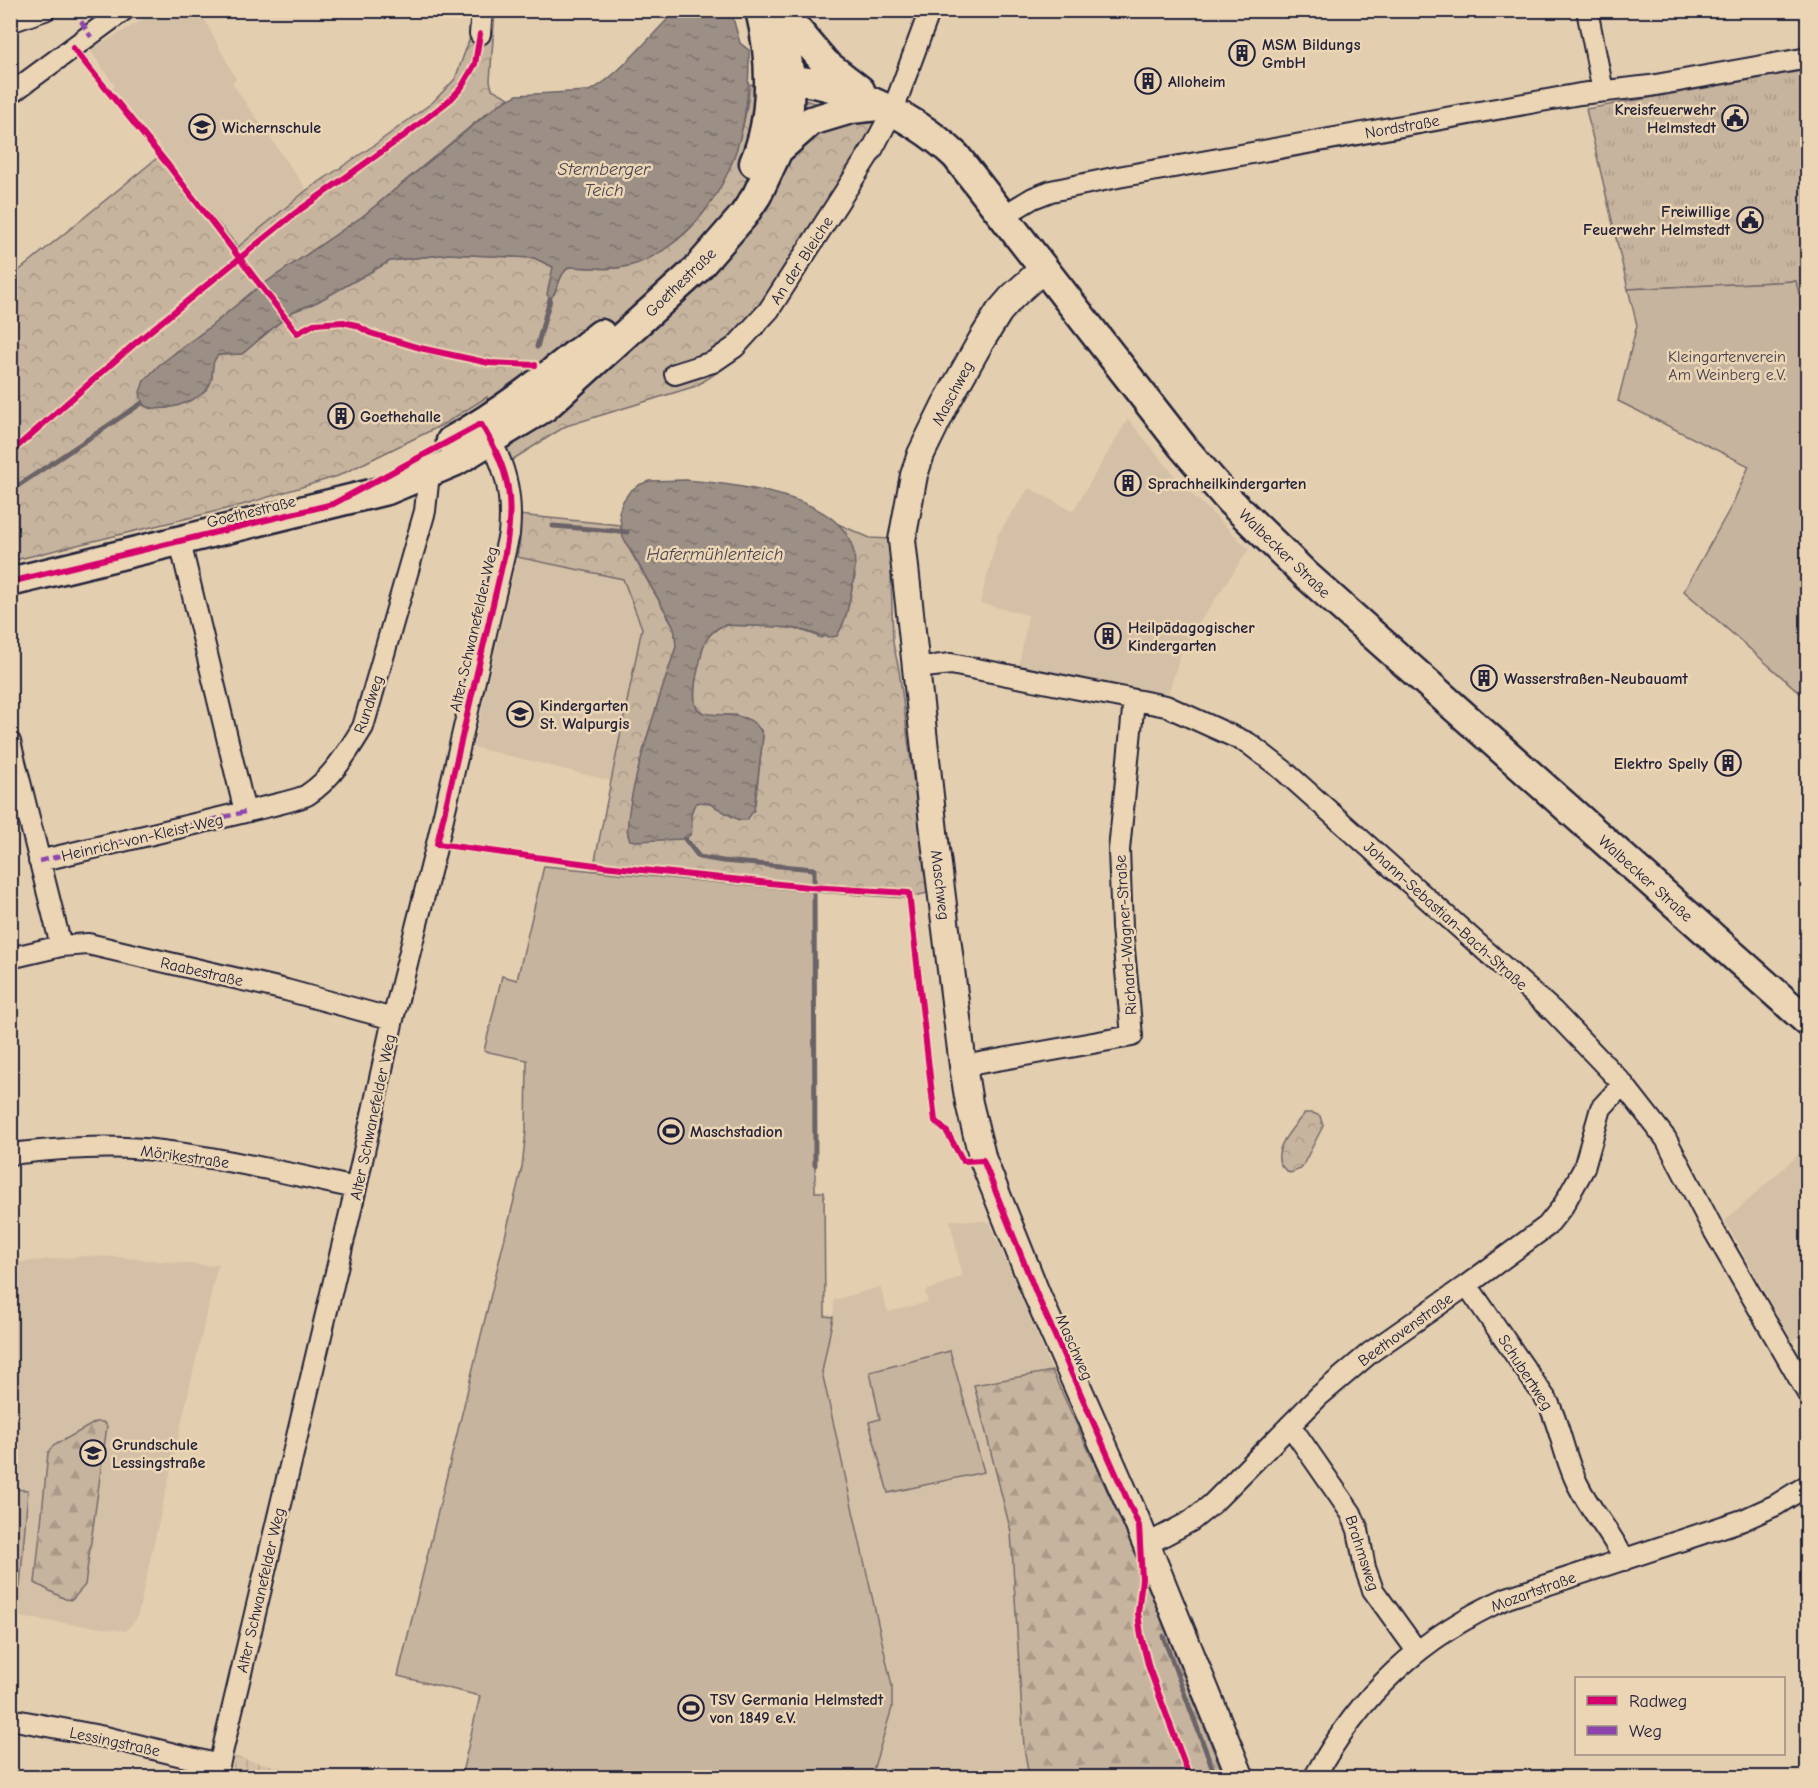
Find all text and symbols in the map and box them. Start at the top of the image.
place label: MSM Bildungs GmbH [1262,36,1361,72]
building icon: MSM Bildungs GmbH [1227,38,1257,68]
building icon: Alloheim [1133,66,1163,96]
place label: Alloheim [1168,73,1226,91]
place label: Kreisfeuerwehr Helmstedt [1615,101,1717,137]
public building icon: Kreisfeuerwehr Helmstedt [1720,103,1750,133]
school or university icon: Wichernschule [187,112,217,142]
street label: Nordstraße [1364,112,1441,142]
place label: Wichernschule [222,119,321,137]
water label: Sternberger Teich [558,159,651,201]
place label: Freiwillige Feuerwehr Helmstedt [1583,203,1731,239]
public building icon: Freiwillige Feuerwehr Helmstedt [1735,205,1765,235]
street label: An der Bleiche [767,213,837,308]
street label: Goethestraße [642,245,720,321]
park label: Kleingartenverein Am Weinberg e.V. [1668,348,1786,384]
street label: Maschweg [928,358,977,429]
building icon: Goethehalle [326,401,356,431]
place label: Goethehalle [360,408,441,426]
building icon: Sprachheilkindergarten [1113,468,1143,498]
place label: Sprachheilkindergarten [1148,475,1306,493]
street label: Goethestraße [205,492,298,532]
street label: Walbecker Straße [1235,506,1334,602]
water label: Hafermühlenteich [647,544,783,565]
street label: Alter Schwanefelder Weg [446,545,502,714]
place label: Heilpädagogischer Kindergarten [1128,619,1255,655]
building icon: Heilpädagogischer Kindergarten [1093,621,1123,651]
building icon: Wasserstraßen-Neubauamt [1469,663,1499,693]
place label: Wasserstraßen-Neubauamt [1504,670,1689,688]
street label: Rundweg [351,673,387,736]
place label: Kindergarten St. Walpurgis [540,697,629,733]
school or university icon: Kindergarten St. Walpurgis [505,699,535,729]
building icon: Elektro Spelly [1713,748,1743,778]
place label: Elektro Spelly [1614,755,1709,773]
street label: Heinrich-von-Kleist-Weg [60,811,225,865]
street label: Walbecker Straße [1595,832,1696,926]
street label: Johann-Sebastian-Bach-Straße [1360,838,1531,994]
street label: Maschweg [927,849,953,921]
street label: Richard-Wagner-Straße [1111,854,1141,1016]
street label: Raabestraße [159,954,245,990]
street label: Alter Schwanefelder Weg [347,1033,399,1202]
sports icon: Maschstadion [656,1116,686,1146]
place label: Maschstadion [690,1123,783,1141]
street label: Mörikestraße [139,1142,230,1172]
street label: Beethovenstraße [1355,1289,1456,1370]
street label: Maschweg [1052,1312,1097,1383]
street label: Schubertweg [1494,1331,1556,1414]
place label: Grundschule Lessingstraße [112,1436,205,1472]
school or university icon: Grundschule Lessingstraße [78,1438,108,1468]
street label: Alter Schwanefelder Weg [233,1506,289,1675]
street label: Brahmsweg [1341,1513,1383,1593]
street label: Mozartstraße [1488,1568,1578,1616]
legend [1575,1677,1785,1755]
place label: TSV Germania Helmstedt von 1849 e.V. [709,1691,884,1727]
text: Radweg [1629,1691,1687,1712]
sports icon: TSV Germania Helmstedt von 1849 e.V. [676,1693,706,1723]
text: Weg [1629,1721,1662,1742]
street label: Lessingstraße [68,1724,162,1760]

